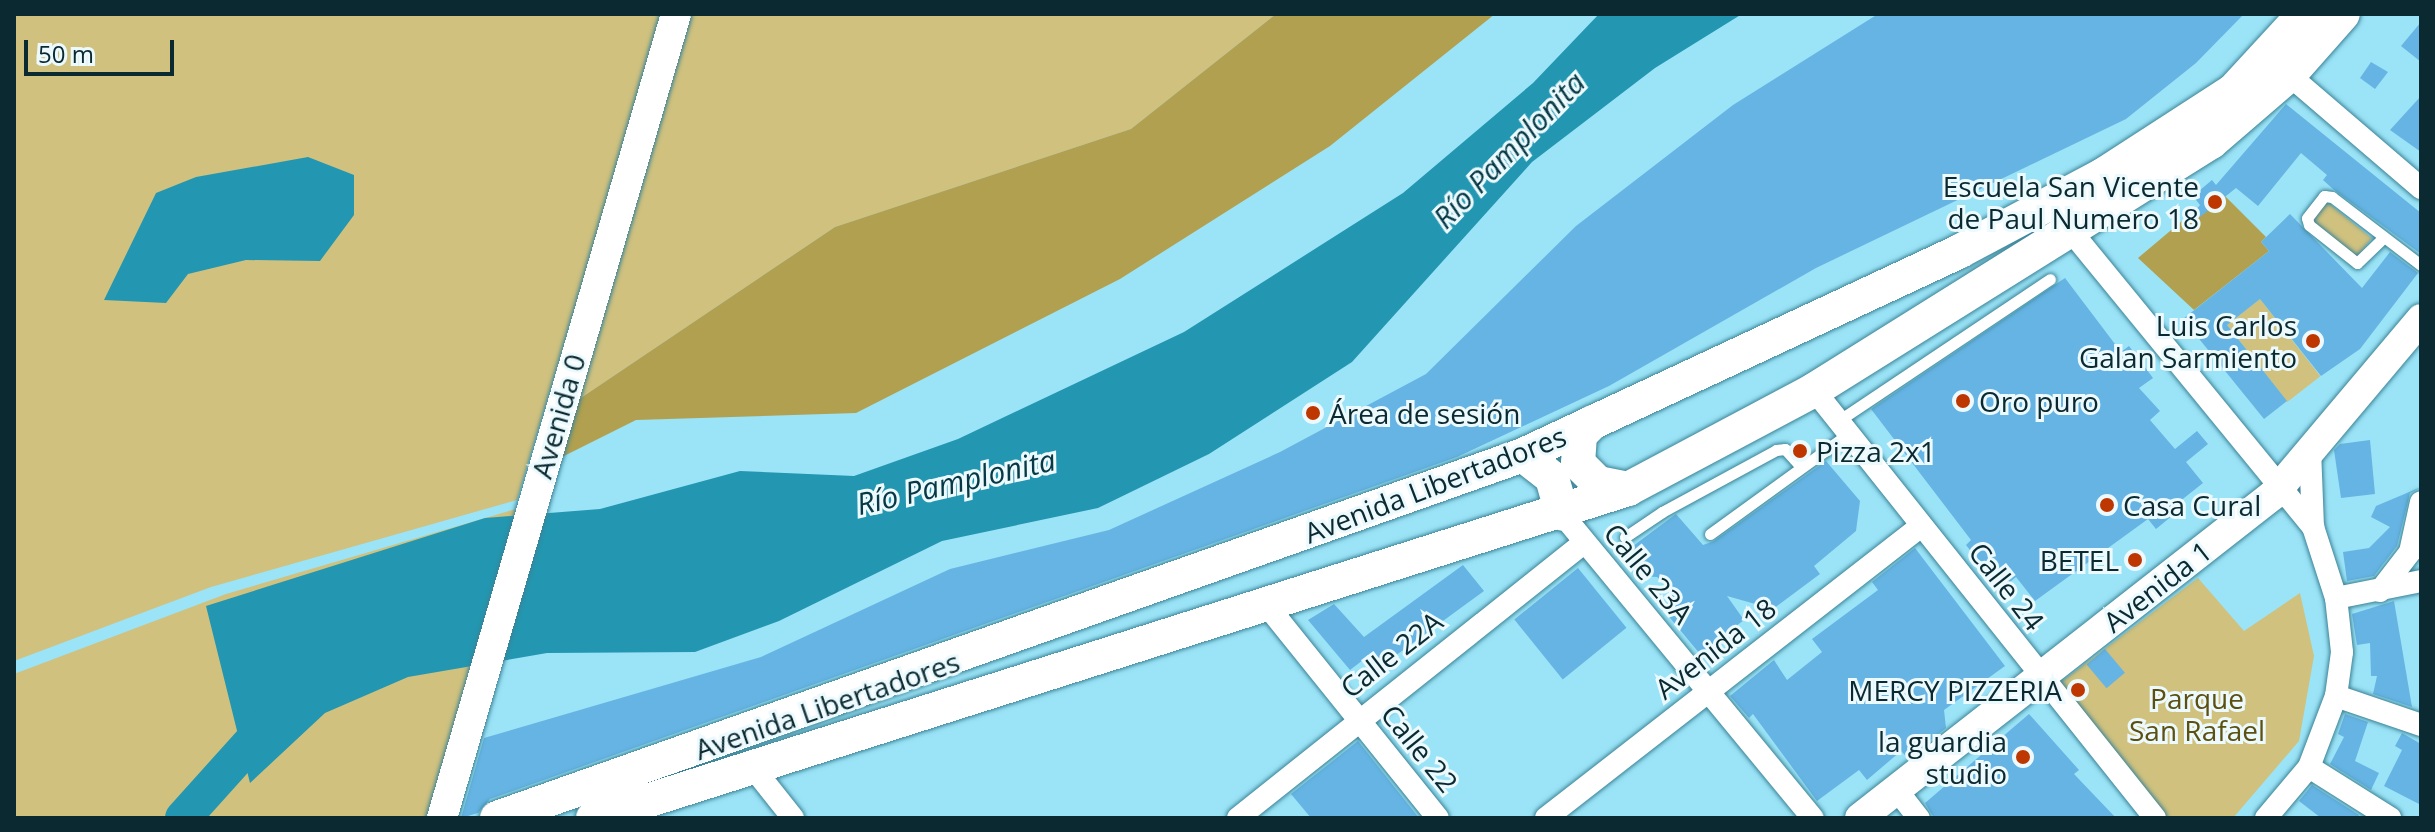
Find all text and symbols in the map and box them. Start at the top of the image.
scale bar [28,24,178,74]
text: 50 m [38,37,94,70]
water label: Río Pamplonita [1426,64,1592,236]
place label: Escuela San Vicente de Paul Numero 18 [1943,169,2199,235]
marker: Escuela San Vicente de Paul Numero 18 [2206,193,2224,211]
place label: Luis Carlos Galan Sarmiento [2079,308,2297,374]
marker: Luis Carlos Galan Sarmiento [2304,332,2322,350]
street label: Avenida 0 [524,350,592,482]
place label: Oro puro [1979,384,2099,418]
marker: Oro puro [1954,392,1972,410]
place label: Área de sesión [1329,396,1520,430]
marker: Área de sesión [1304,404,1322,422]
street label: Avenida Libertadores [1299,419,1571,549]
place label: Pizza 2x1 [1816,434,1936,468]
water label: Río Pamplonita [853,442,1059,522]
marker: Pizza 2x1 [1791,442,1809,460]
place label: Casa Cural [2123,488,2261,522]
marker: Casa Cural [2098,496,2116,514]
street label: Calle 23A [1598,516,1700,630]
street label: Avenida 1 [2096,533,2218,639]
street label: Calle 24 [1962,535,2052,637]
place label: BETEL [2040,543,2119,577]
marker: BETEL [2126,551,2144,569]
street label: Avenida 18 [1648,591,1782,705]
street label: Calle 22A [1333,604,1449,704]
street label: Avenida Libertadores [690,644,964,766]
place label: MERCY PIZZERIA [1848,673,2062,707]
marker: MERCY PIZZERIA [2069,681,2087,699]
park label: Parque San Rafael [2129,681,2265,747]
street label: Calle 22 [1375,698,1465,798]
place label: la guardia studio [1878,724,2007,790]
marker: la guardia studio [2014,748,2032,766]

